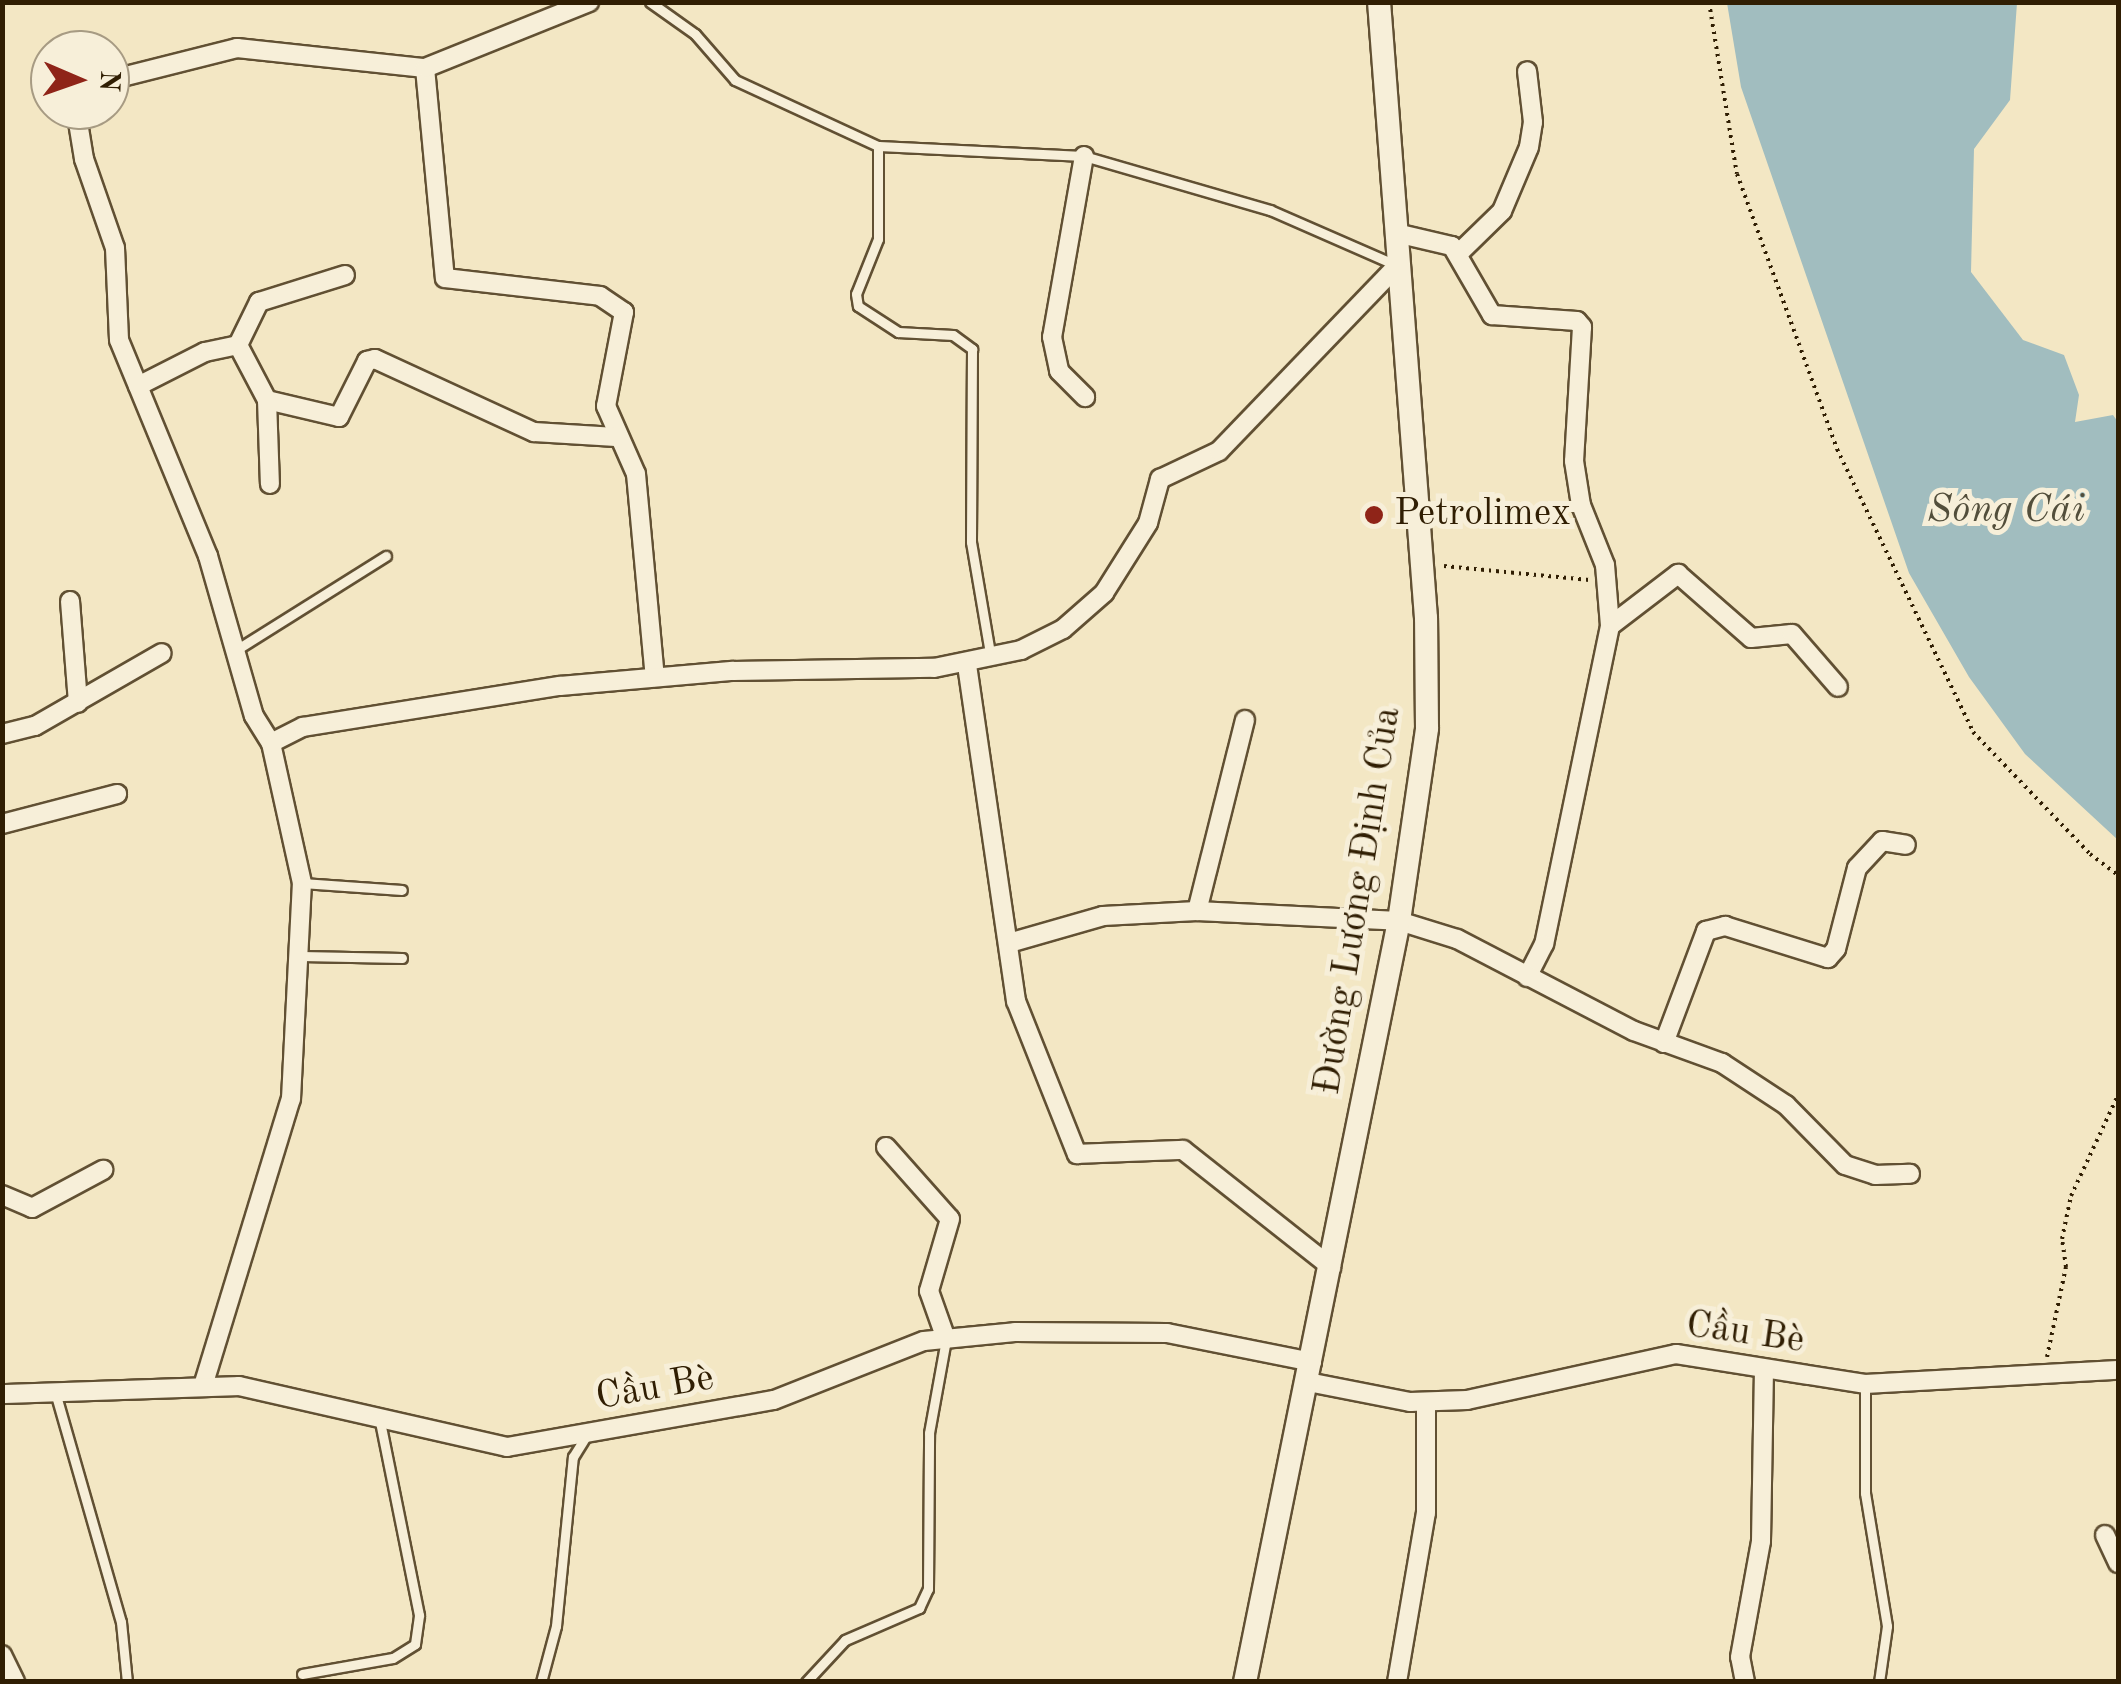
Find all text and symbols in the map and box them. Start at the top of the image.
north arrow [30,30,130,130]
text: N [94,70,122,92]
water label: Sông Cái [1927,487,2085,535]
place label: Petrolimex [1394,492,1571,538]
marker: Petrolimex [1363,504,1385,526]
street label: Đường Lương Định Của [1306,704,1412,1098]
street label: Cầu Bè [1683,1303,1807,1365]
street label: Cầu Bè [593,1356,717,1422]

